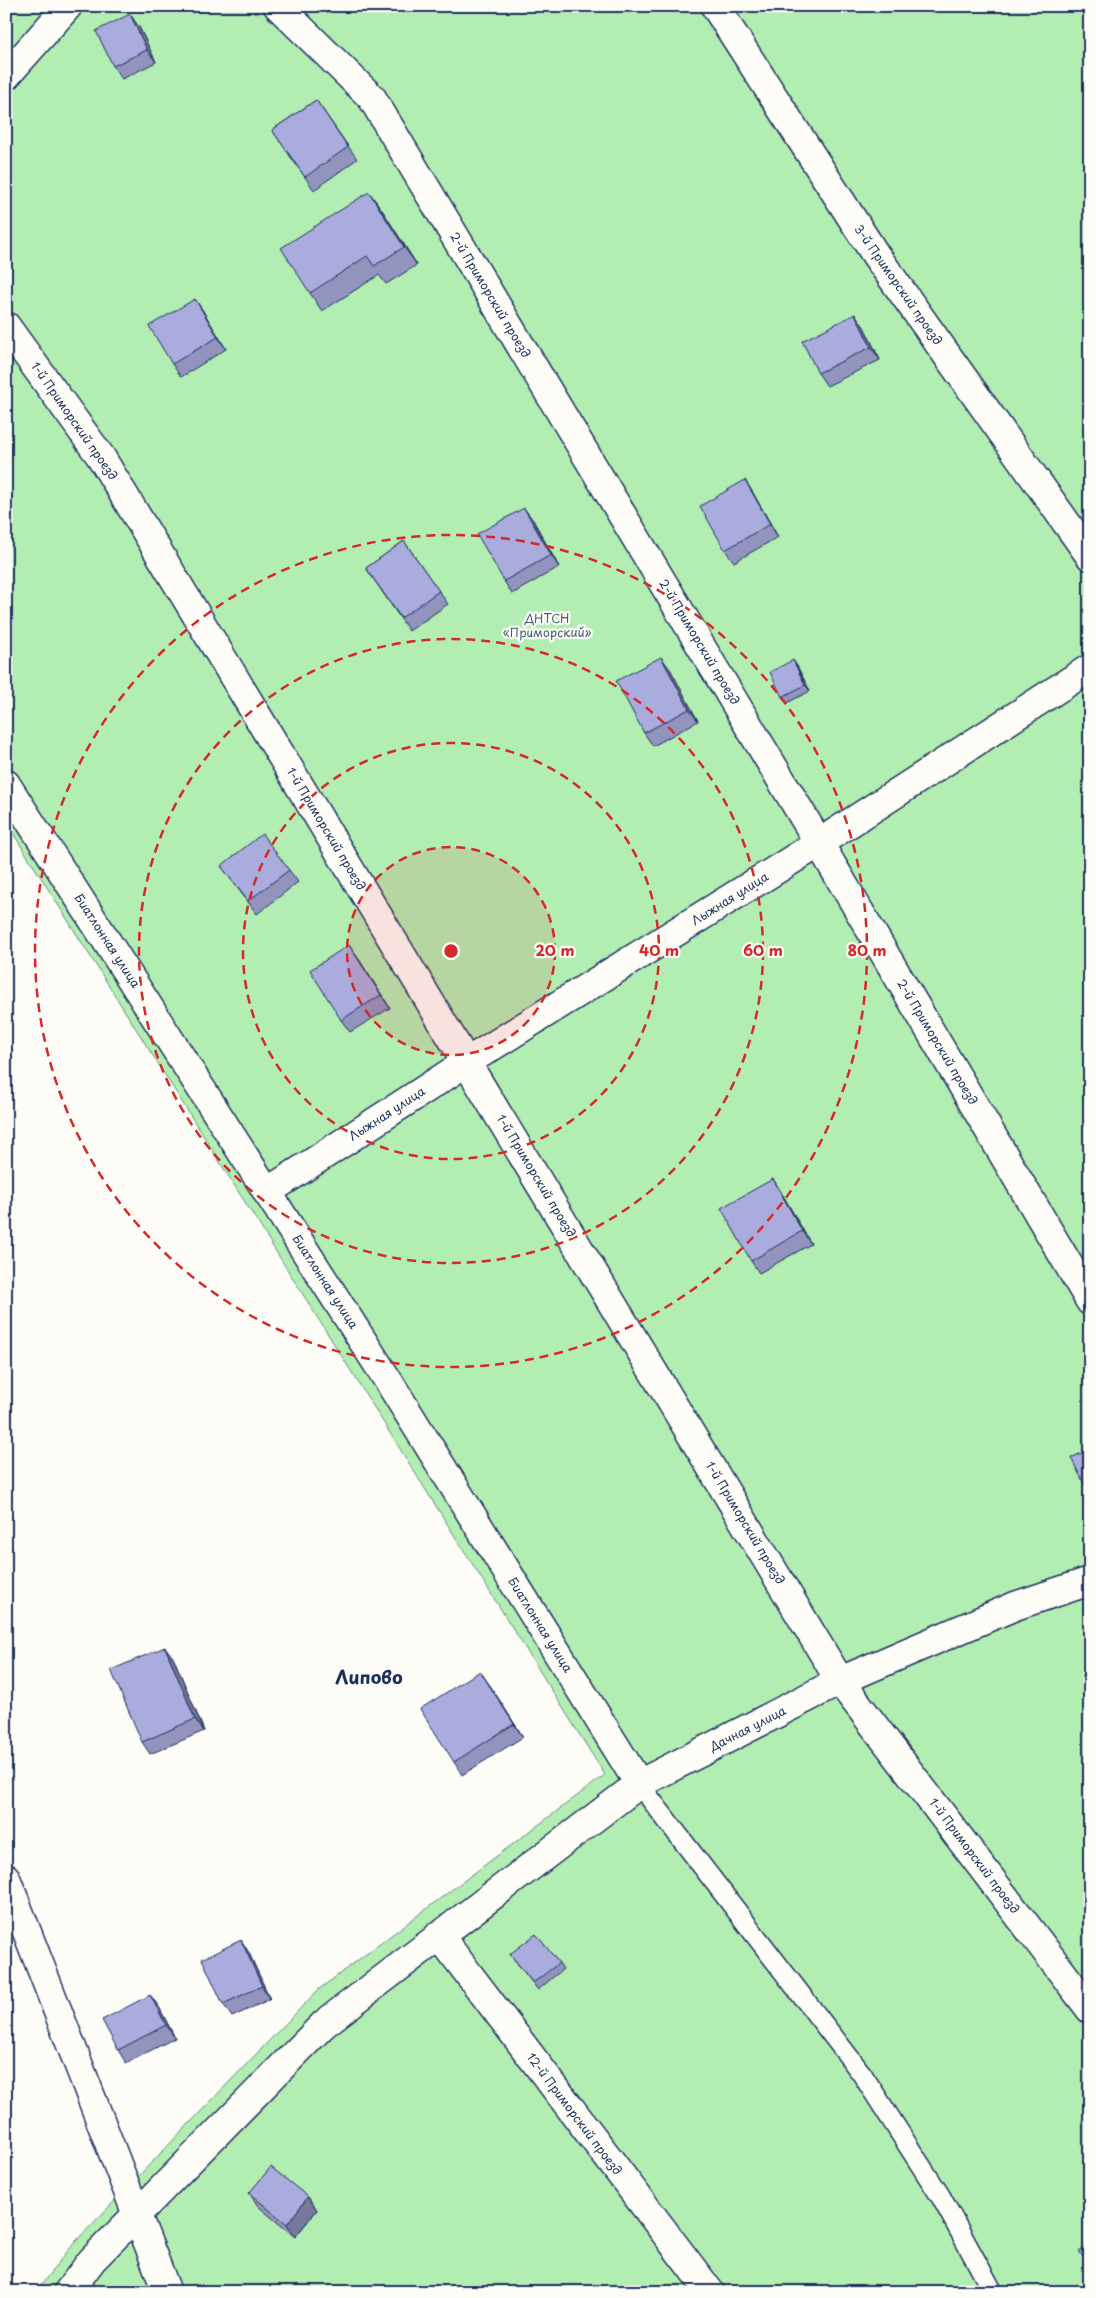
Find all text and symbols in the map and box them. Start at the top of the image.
street label: 3-й Приморский проезд [850,221,947,348]
street label: 2-й Приморский проезд [446,228,536,361]
street label: 1-й Приморский проезд [27,358,123,483]
street label: 2-й Приморский проезд [655,575,745,708]
park label: ДНТСН «Приморский» [503,609,591,641]
street label: 1-й Приморский проезд [283,764,371,893]
street label: Лыжная улица [687,867,772,929]
street label: Биатлонная улица [71,890,145,991]
text: 20 m [536,938,574,961]
text: 40 m [639,938,679,961]
text: 60 m [743,938,783,961]
text: 80 m [847,938,887,961]
centre of rings [442,942,460,960]
street label: 2-й Приморский проезд [893,975,983,1108]
street label: Лыжная улица [345,1081,429,1145]
street label: 1-й Приморский проезд [493,1111,581,1240]
street label: Биатлонная улица [289,1231,363,1332]
street label: 1-й Приморский проезд [702,1458,790,1587]
street label: Биатлонная улица [504,1573,578,1676]
district label: Липово [335,1663,403,1690]
street label: Дачная улица [705,1701,789,1756]
street label: 1-й Приморский проезд [925,1794,1024,1917]
street label: 12-й Приморский проезд [523,2048,627,2178]

